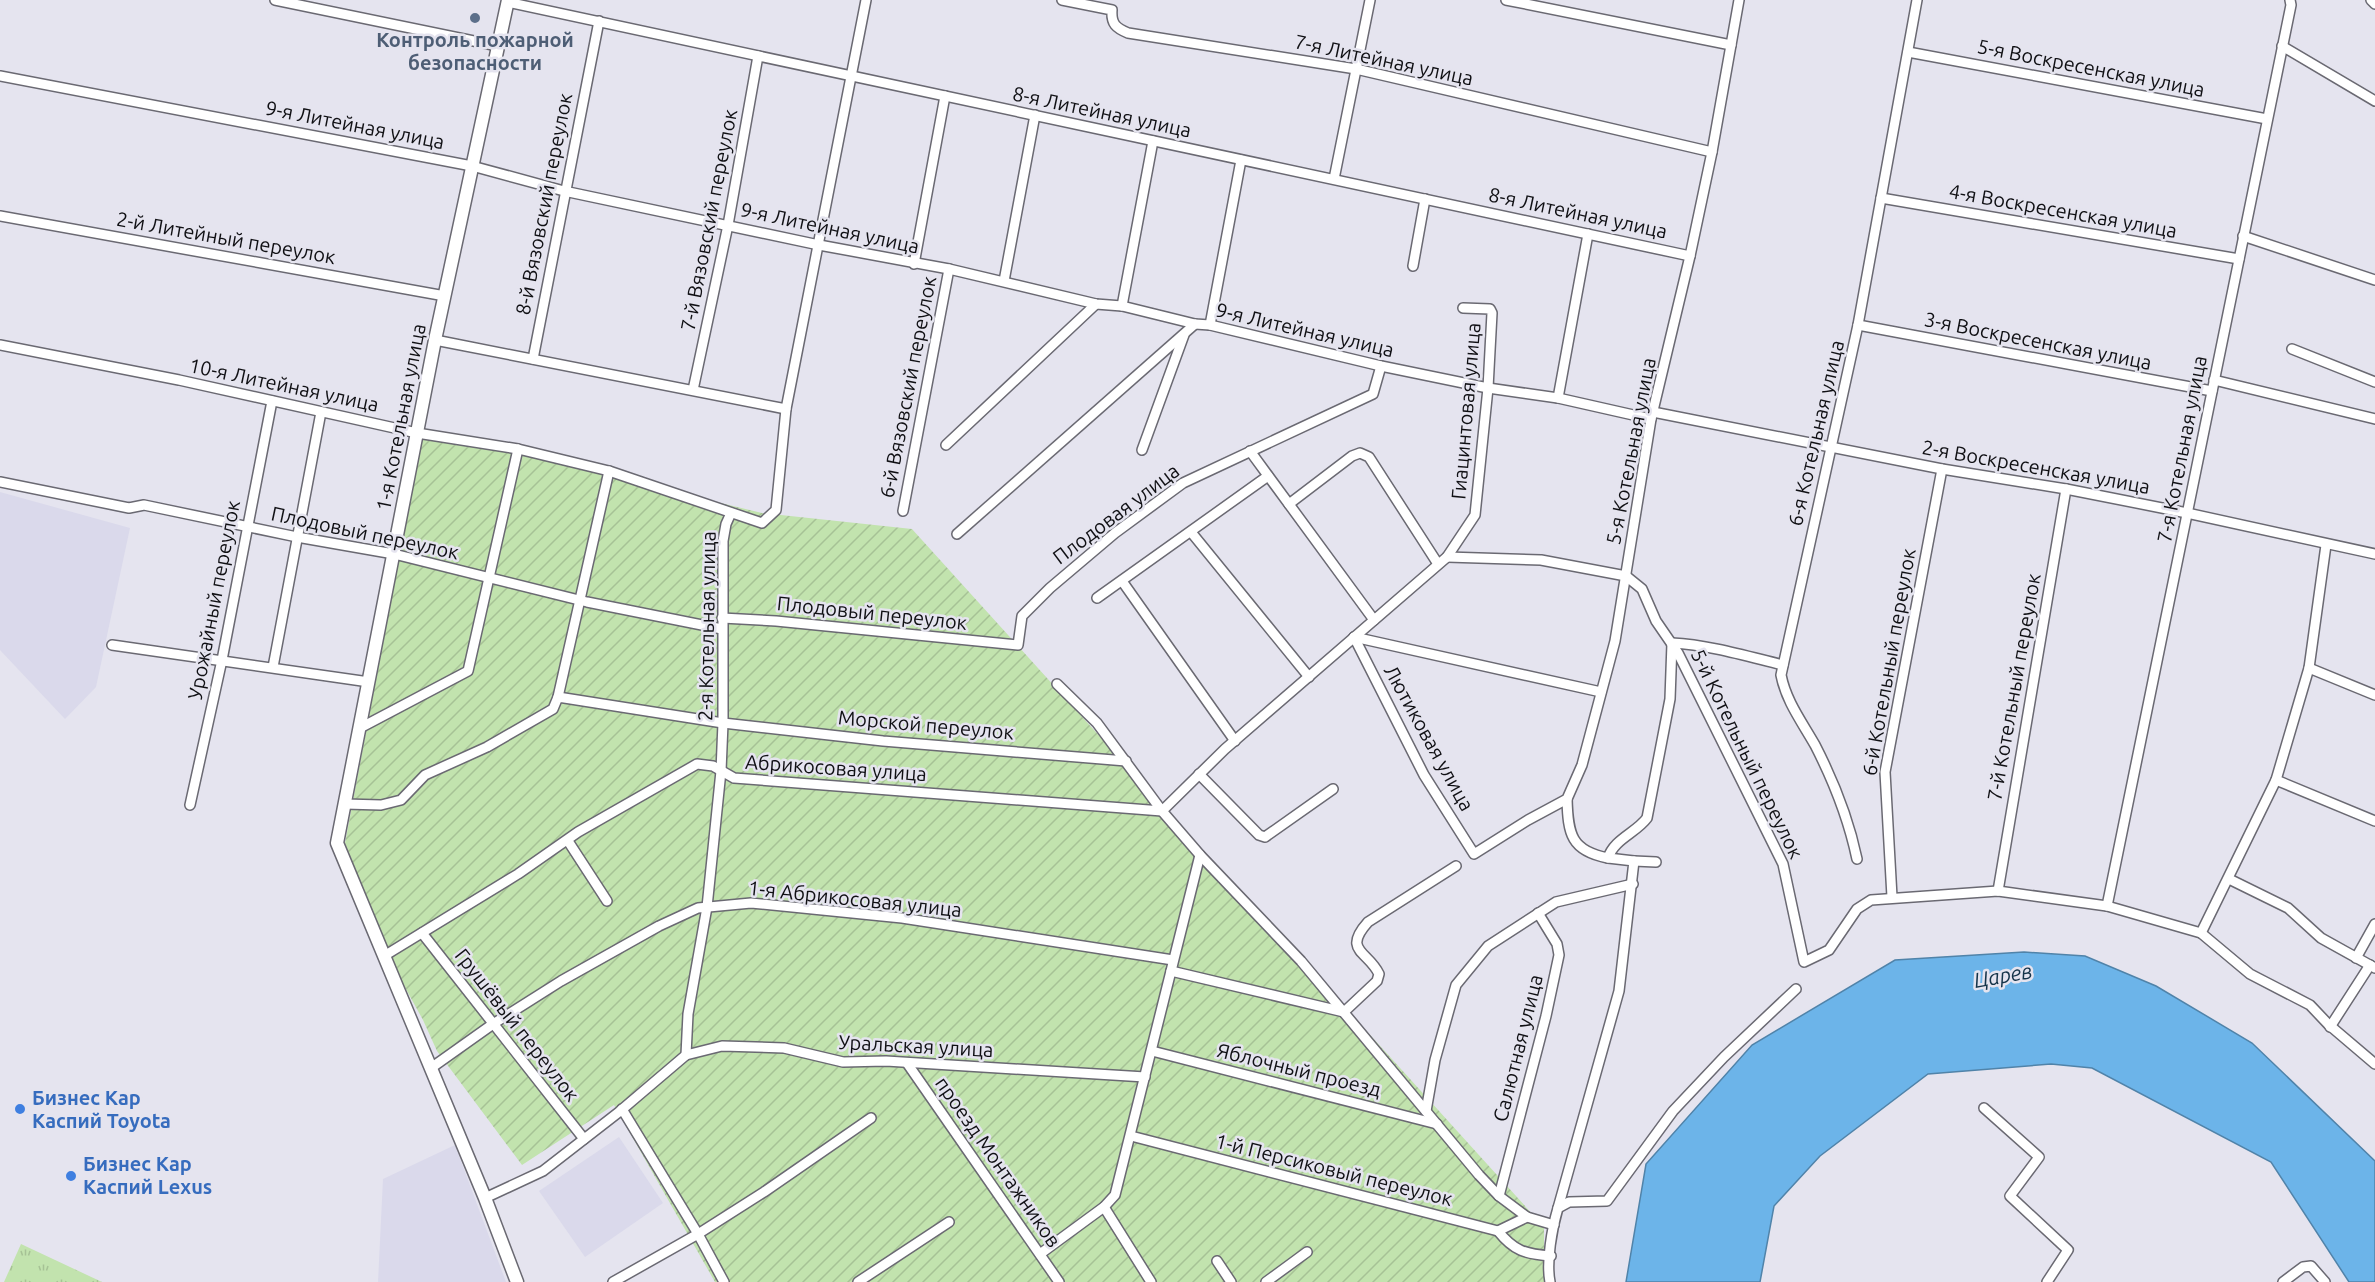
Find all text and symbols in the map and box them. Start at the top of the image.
marker: Контроль пожарной безопасности [468,11,482,25]
place label: Контроль пожарной безопасности [376,28,574,74]
street label: 7-я Литейная улица [1293,29,1475,90]
street label: 5-я Воскресенская улица [1975,34,2207,101]
street label: 8-я Литейная улица [1011,81,1193,142]
street label: 8-й Вязовский переулок [511,91,576,317]
street label: 9-я Литейная улица [264,96,447,153]
street label: 7-й Вязовский переулок [676,107,741,333]
street label: 4-я Воскресенская улица [1947,179,2179,242]
street label: 8-я Литейная улица [1487,182,1669,243]
street label: 9-я Литейная улица [739,197,921,258]
street label: 2-й Литейный переулок [115,207,337,268]
street label: 6-й Вязовский переулок [875,274,940,500]
street label: 9-я Литейная улица [1214,298,1396,361]
street label: 3-я Воскресенская улица [1922,307,2154,374]
street label: 1-я Котельная улица [371,321,430,512]
street label: Гиацинтовая улица [1446,321,1485,500]
street label: 6-я Котельная улица [1783,338,1848,528]
street label: 10-я Литейная улица [187,353,381,416]
street label: 7-я Котельная улица [2152,353,2211,544]
street label: 5-я Котельная улица [1601,355,1660,546]
street label: 2-я Воскресенская улица [1920,435,2152,498]
street label: Плодовая улица [1048,459,1183,569]
street label: Урожайный переулок [183,498,244,701]
street label: Плодовый переулок [269,501,461,564]
street label: 2-я Котельная улица [693,531,720,721]
street label: 6-й Котельный переулок [1857,546,1920,777]
street label: 7-й Котельный переулок [1982,571,2045,802]
street label: Плодовый переулок [776,591,968,634]
street label: 5-й Котельный переулок [1687,645,1808,862]
street label: Лютиковая улица [1380,661,1479,815]
street label: Морской переулок [837,705,1015,744]
street label: Абрикосовая улица [744,750,928,785]
street label: 1-я Абрикосовая улица [747,876,963,921]
street label: Грушёвый переулок [451,944,584,1106]
water label: Царев [1972,958,2034,992]
street label: Салютная улица [1488,972,1547,1124]
street label: Уральская улица [838,1030,994,1061]
street label: Яблочный проезд [1215,1038,1384,1101]
street label: проезд Монтажников [931,1072,1066,1251]
place label: Бизнес Кар Каспий Toyota [32,1086,171,1132]
marker: Бизнес Кар Каспий Toyota [13,1102,27,1116]
street label: 1-й Персиковый переулок [1213,1129,1455,1210]
place label: Бизнес Кар Каспий Lexus [83,1152,212,1198]
marker: Бизнес Кар Каспий Lexus [64,1169,78,1183]

